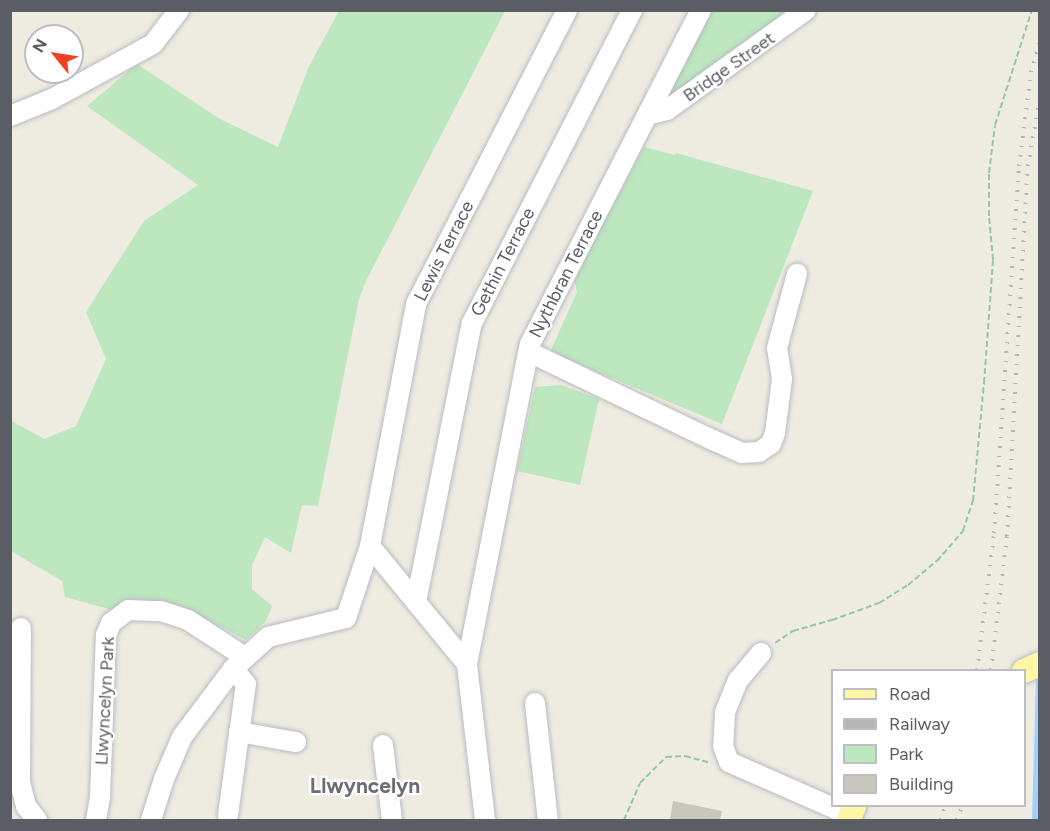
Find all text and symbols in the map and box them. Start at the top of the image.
north arrow [24,24,84,84]
street label: Bridge Street [679,27,779,107]
text: N [28,36,51,56]
street label: Lewis Terrace [409,197,479,305]
street label: Gethin Terrace [466,204,540,320]
street label: Nythbran Terrace [525,207,607,341]
street label: Llwyncelyn Park [91,636,119,766]
legend [831,669,1026,807]
text: Road [889,683,930,705]
text: Railway [889,713,950,735]
text: Park [889,743,923,765]
district label: Llwyncelyn [310,773,420,799]
text: Building [889,773,954,795]

